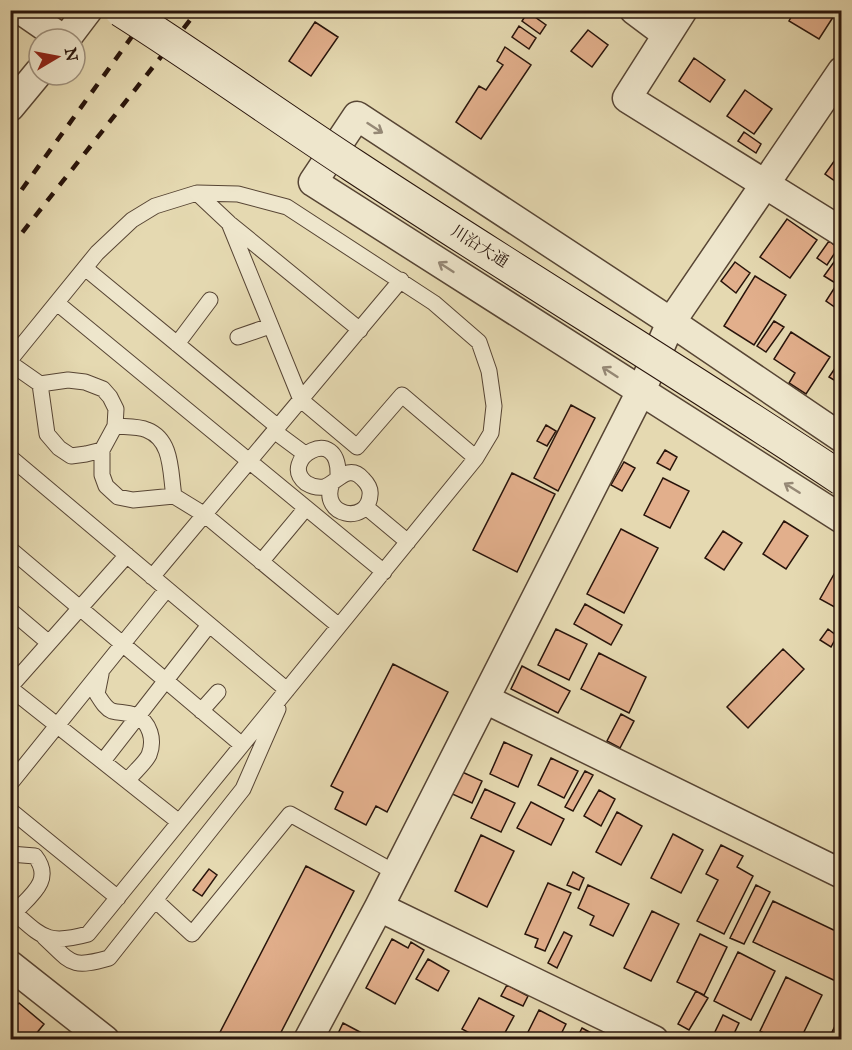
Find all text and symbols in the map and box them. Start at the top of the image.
north arrow [27,27,87,87]
text: N [61,46,82,63]
one-way arrow [366,122,383,134]
street label: 川沿大通 [448,221,512,271]
one-way arrow [437,260,454,273]
one-way arrow [602,365,619,377]
one-way arrow [784,481,801,493]

